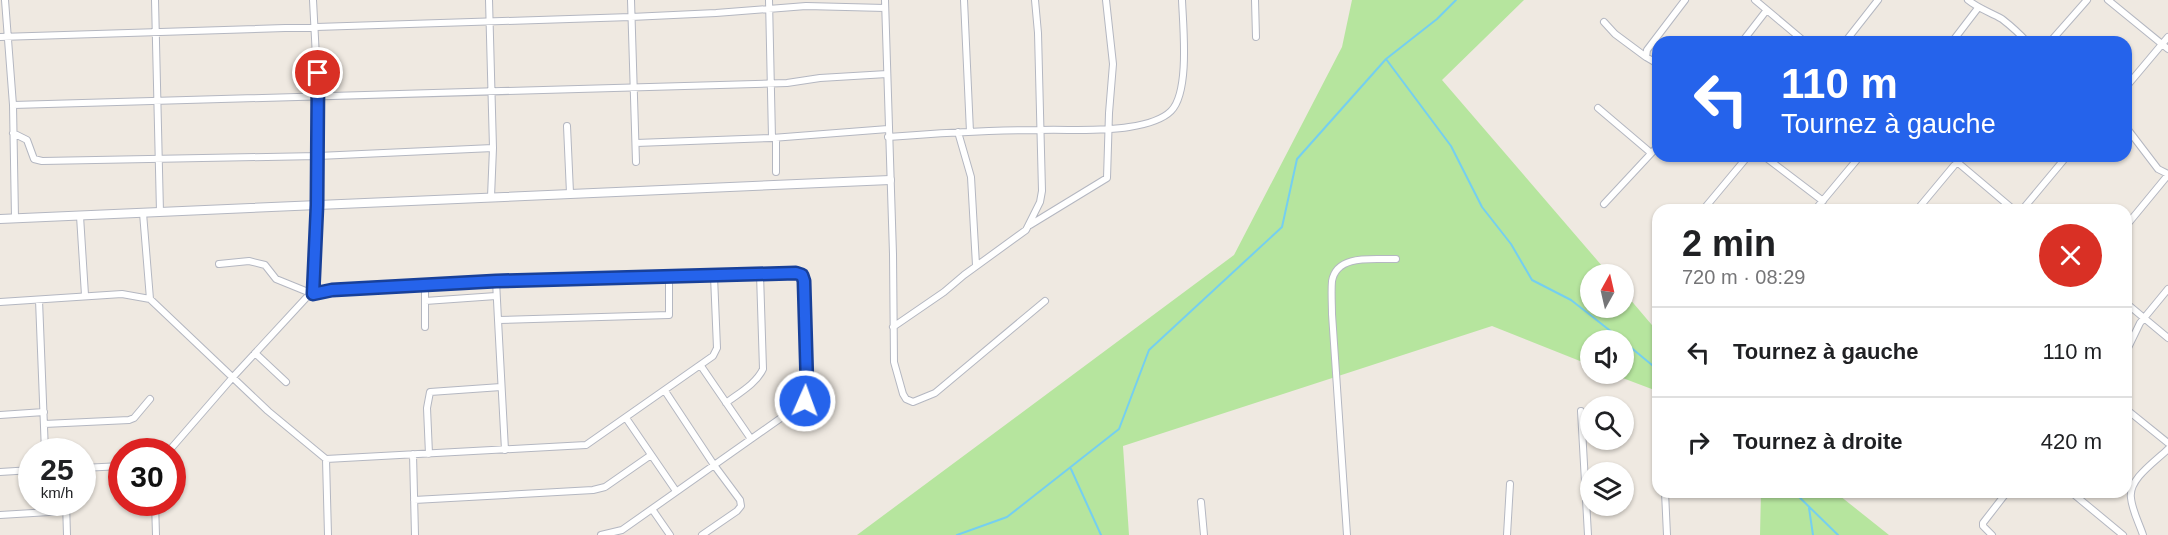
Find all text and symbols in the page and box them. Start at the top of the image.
pin [292,47,343,98]
icon: arrive [301,56,334,89]
icon: left [1682,60,1760,138]
text: 110 m [1781,60,1898,107]
text: Tournez à gauche [1781,109,1996,139]
text: 2 min [1682,223,1776,264]
button: close [2039,224,2102,287]
north arrow [1580,264,1634,318]
map controls [1580,264,1634,516]
text: 720 m · 08:29 [1682,266,1805,288]
button: sound [1580,330,1634,384]
icon: left [1682,336,1715,369]
text: Tournez à gauche [1733,339,1918,364]
text: 110 m [2042,339,2102,364]
position arrow [773,369,837,433]
button: search [1580,396,1634,450]
icon: right [1682,426,1715,459]
text: Tournez à droite [1733,429,1903,454]
text: 420 m [2041,429,2102,454]
speed limit sign: 30 [108,438,186,516]
text: 25 [40,453,74,486]
button: layers [1580,462,1634,516]
text: km/h [41,484,73,501]

